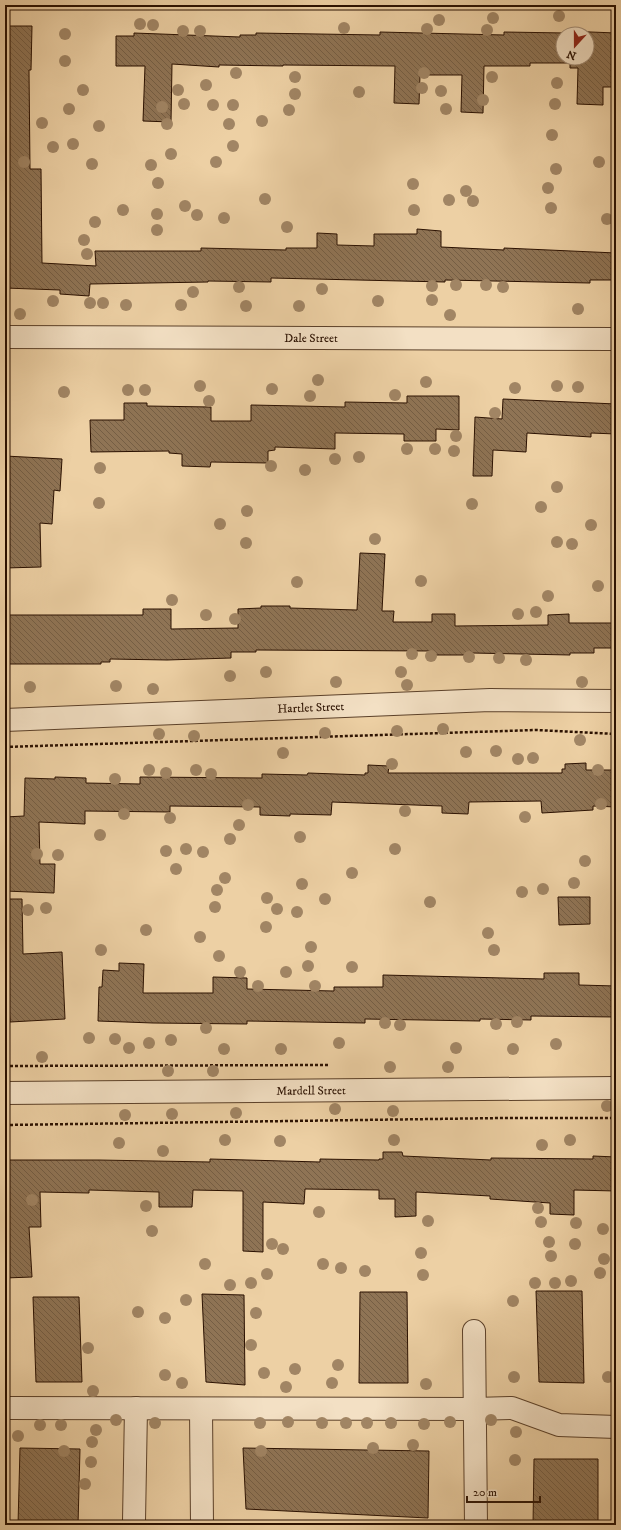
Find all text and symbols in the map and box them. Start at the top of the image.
north arrow [555,26,595,66]
text: N [565,46,578,63]
street label: Dale Street [284,331,338,346]
street label: Hartlet Street [277,699,345,717]
street label: Mardell Street [276,1083,346,1099]
scale bar [467,1478,540,1504]
text: 20 m [473,1485,497,1500]

